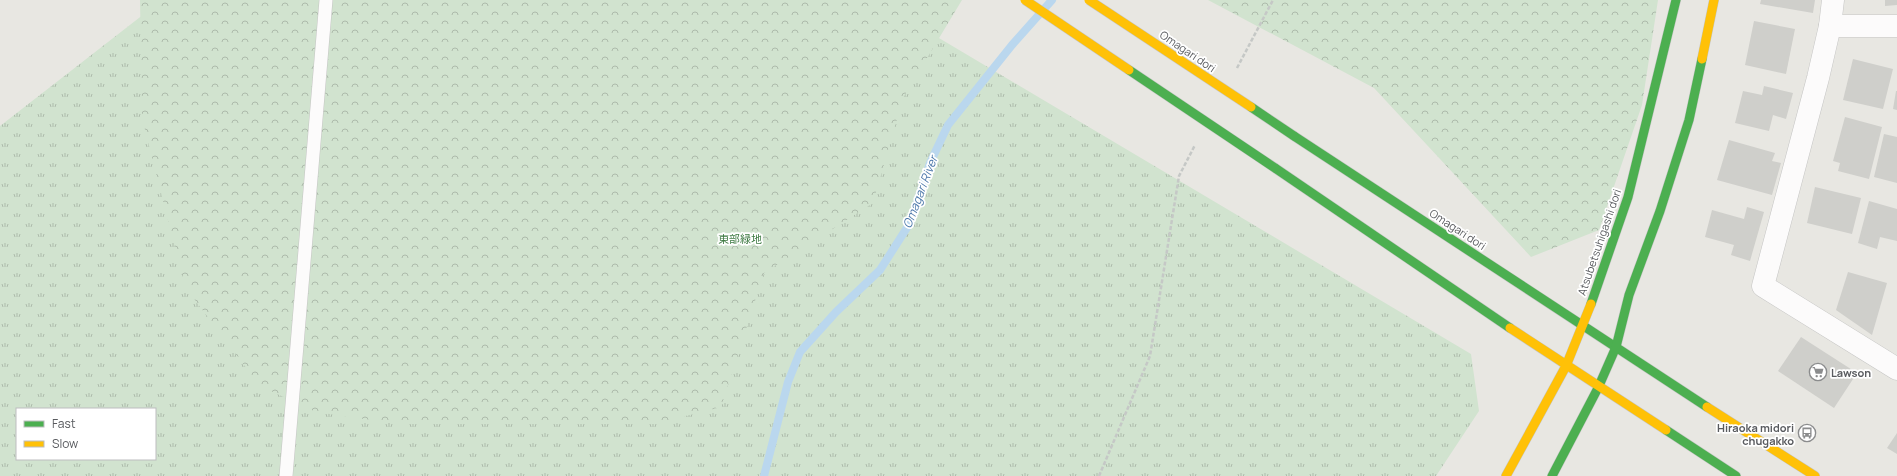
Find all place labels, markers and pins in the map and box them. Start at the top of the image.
supermarket icon: Lawson [1808,362,1828,382]
place label: Lawson [1831,365,1871,380]
place label: Hiraoka midori chugakko [1717,420,1794,448]
bus stop icon: Hiraoka midori chugakko [1797,423,1817,443]

